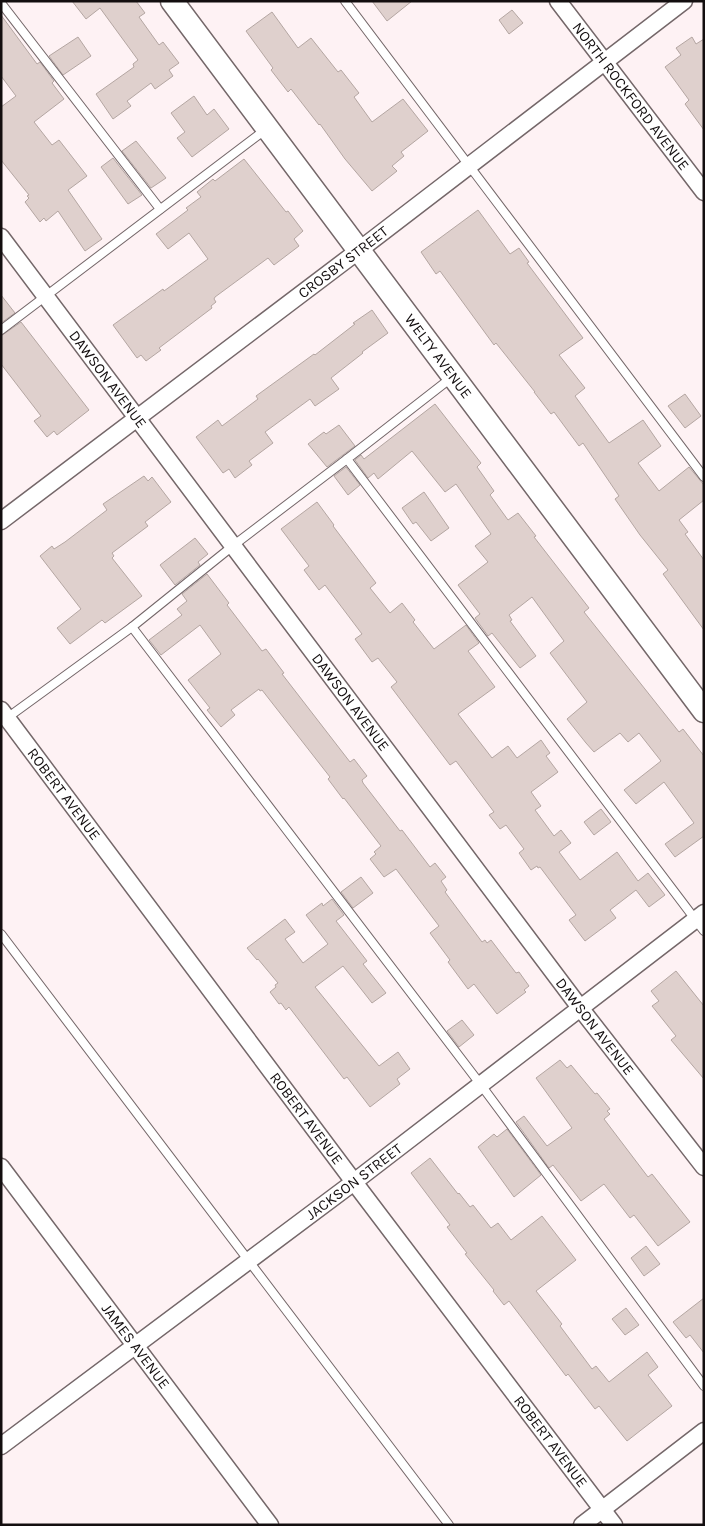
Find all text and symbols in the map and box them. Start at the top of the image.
street label: NORTH ROCKFORD AVENUE [569,19,693,174]
street label: CROSBY STREET [294,222,392,302]
street label: WELTY AVENUE [401,310,476,402]
street label: DAWSON AVENUE [65,327,150,432]
street label: DAWSON AVENUE [308,650,393,755]
street label: ROBERT AVENUE [24,744,104,844]
street label: DAWSON AVENUE [552,974,638,1079]
street label: ROBERT AVENUE [266,1069,347,1168]
street label: JACKSON STREET [302,1139,406,1224]
street label: JAMES AVENUE [98,1300,173,1392]
street label: ROBERT AVENUE [510,1392,591,1491]

